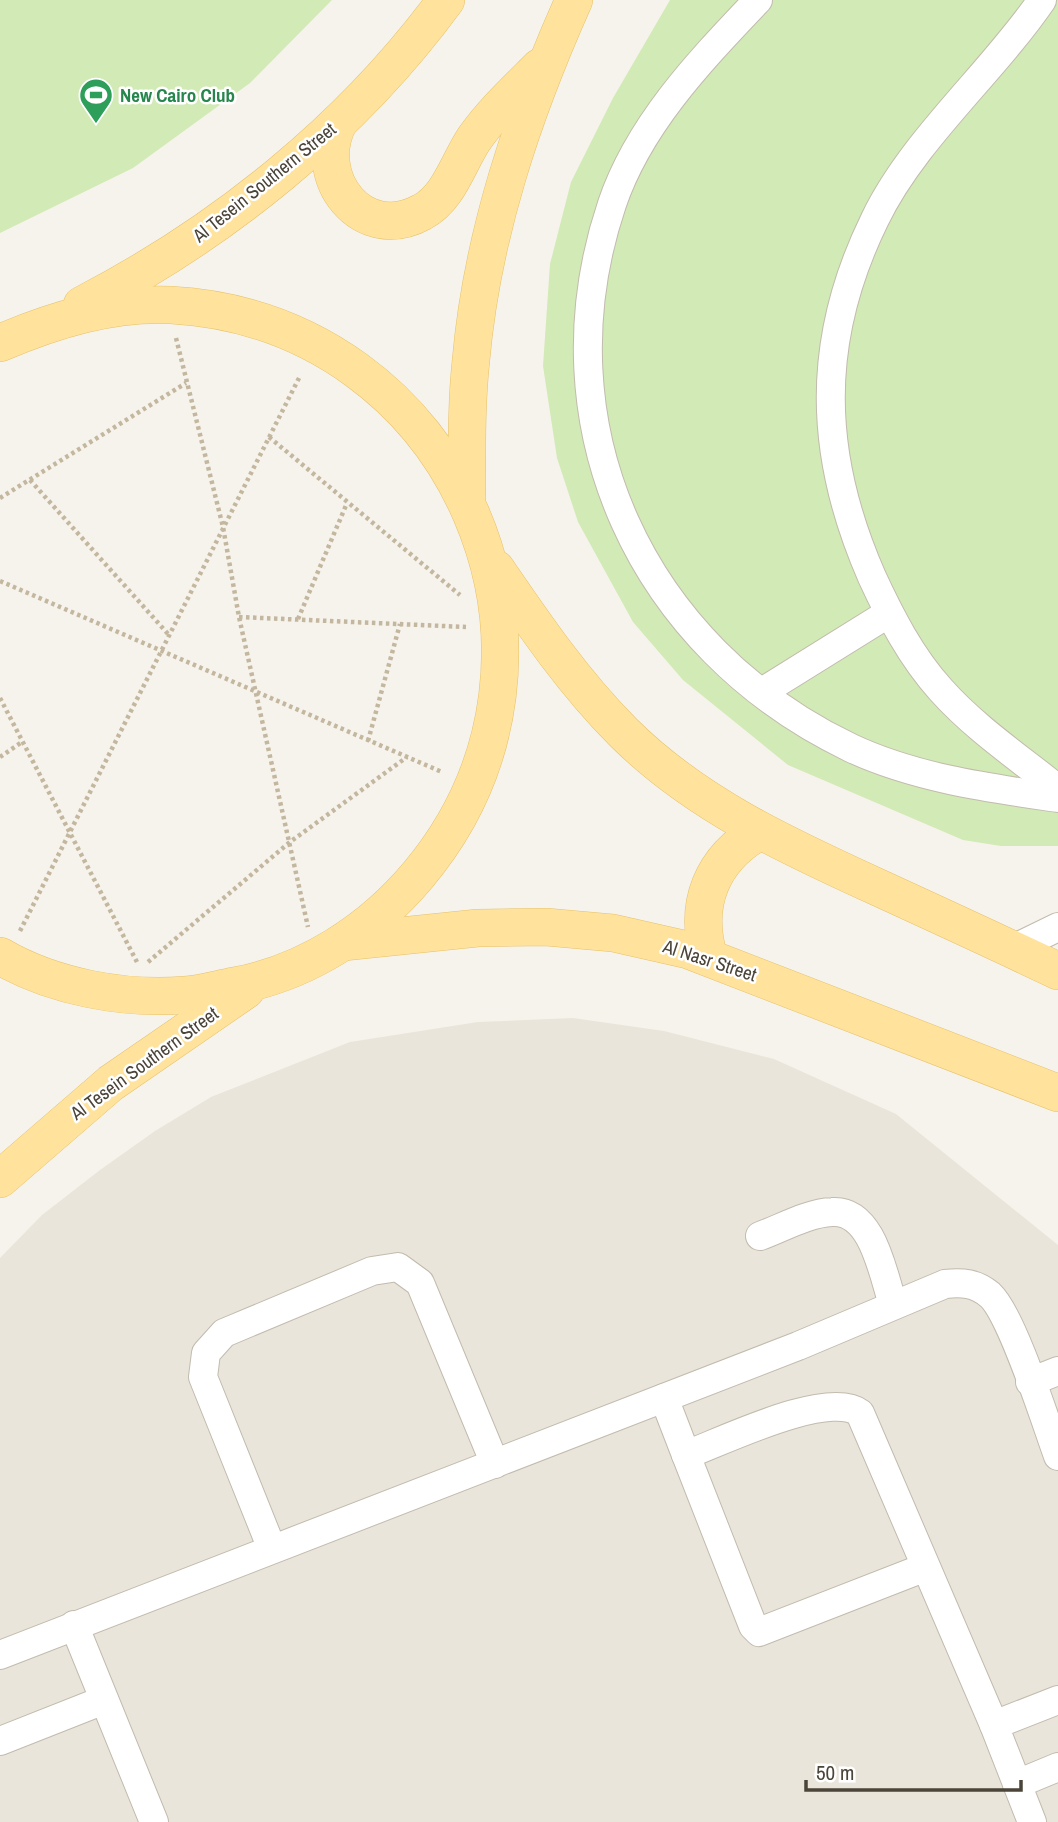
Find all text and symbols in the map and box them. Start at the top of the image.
sports icon: New Cairo Club [77,76,115,125]
place label: New Cairo Club [120,82,235,108]
street label: Al Tesein Southern Street [186,116,342,249]
street label: Al Nasr Street [659,932,761,988]
street label: Al Tesein Southern Street [64,1000,224,1126]
scale bar [806,1748,1021,1792]
text: 50 m [816,1758,854,1787]

